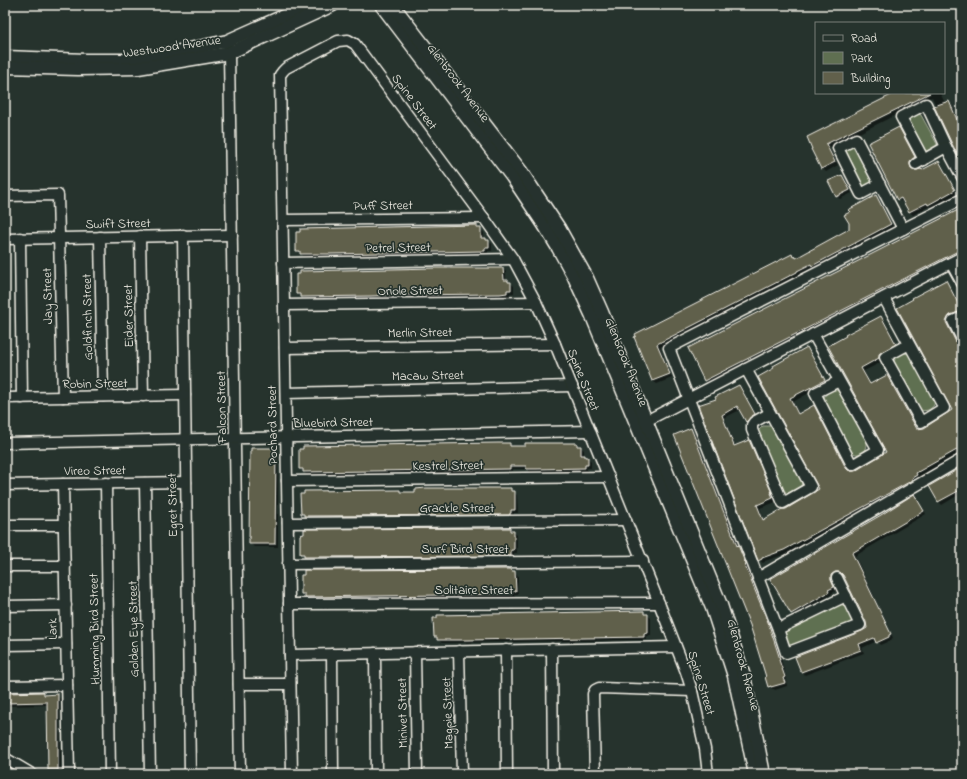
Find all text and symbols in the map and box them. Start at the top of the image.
legend [815,22,945,94]
text: Road [851,30,877,48]
street label: Westwood Avenue [122,31,222,63]
street label: Glenbrook Avenue [422,40,494,127]
text: Park [851,50,873,68]
street label: Spine Street [387,70,442,135]
text: Building [850,70,890,89]
street label: Puff Street [353,196,414,216]
street label: Swift Street [85,214,151,234]
street label: Petrel Street [365,238,431,258]
street label: Jay Street [38,267,59,324]
street label: Goldfinch Street [78,273,98,361]
street label: Oriole Street [377,281,443,301]
street label: Eider Street [119,284,139,348]
street label: Glenbrook Avenue [600,315,653,409]
street label: Merlin Street [387,323,453,343]
street label: Spine Street [562,346,604,415]
street label: Macaw Street [392,366,465,386]
street label: Falcon Street [212,370,232,444]
street label: Robin Street [62,374,128,394]
street label: Pochard Street [263,384,283,465]
street label: Bluebird Street [292,413,374,433]
street label: Kestrel Street [412,456,484,476]
street label: Vireo Street [63,461,127,481]
street label: Egret Street [163,472,184,537]
street label: Grackle Street [420,499,495,518]
street label: Surf Bird Street [421,540,509,559]
street label: Humming Bird Street [85,572,106,685]
street label: Golden Eye Street [124,580,145,677]
street label: Solitaire Street [435,581,514,600]
street label: Glenbrook Avenue [722,617,764,713]
street label: Lark [43,618,63,640]
street label: Spine Street [682,649,720,718]
street label: Magpie Street [437,676,460,749]
street label: Minivet Street [393,677,413,748]

